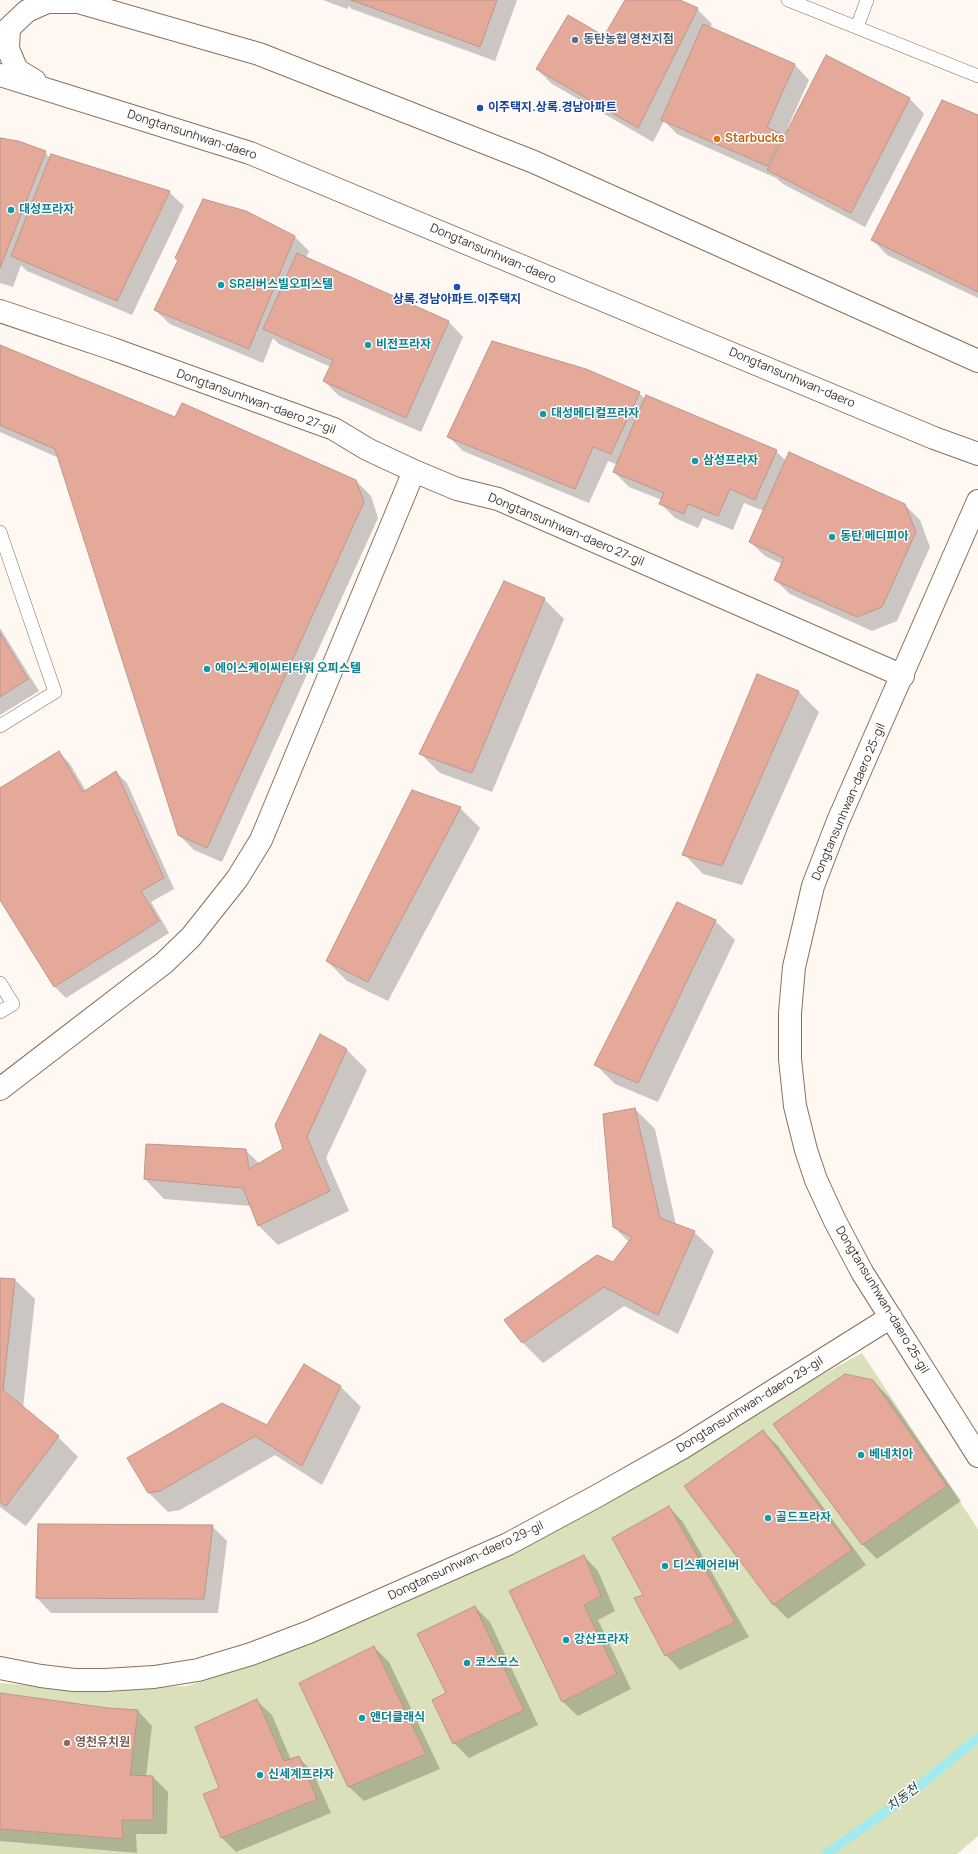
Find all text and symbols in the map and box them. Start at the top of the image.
place label: 동탄농협 영천지점 [583,33,674,47]
marker: 동탄농협 영천지점 [570,35,580,45]
place label: 이주택지.상록.경남아파트 [488,101,617,115]
marker: 이주택지.상록.경남아파트 [475,103,485,113]
street label: Dongtansunhwan-daero [125,107,259,163]
place label: Starbucks [725,132,784,146]
marker: Starbucks [712,134,722,144]
place label: 대성프라자 [19,203,74,217]
marker: 대성프라자 [6,205,16,215]
street label: Dongtansunhwan-daero [428,221,558,287]
place label: SR리버스빌오피스텔 [229,278,333,292]
marker: SR리버스빌오피스텔 [216,280,226,290]
marker: 상록.경남아파트.이주택지 [452,282,462,292]
place label: 상록.경남아파트.이주택지 [393,293,521,307]
place label: 비전프라자 [376,338,431,352]
marker: 비전프라자 [363,340,373,350]
street label: Dongtansunhwan-daero [727,345,857,411]
street label: Dongtansunhwan-daero 27-gil [174,366,338,438]
place label: 대성메디컬프라자 [551,407,639,421]
marker: 대성메디컬프라자 [538,409,548,419]
place label: 삼성프라자 [703,454,758,468]
marker: 삼성프라자 [690,456,700,466]
street label: Dongtansunhwan-daero 27-gil [486,490,646,570]
place label: 동탄 메디피아 [840,530,909,544]
marker: 동탄 메디피아 [827,532,837,542]
place label: 에이스케이씨티타워 오피스텔 [215,662,361,676]
marker: 에이스케이씨티타워 오피스텔 [202,664,212,674]
street label: Dongtansunhwan-daero 25-gil [809,721,889,883]
street label: Dongtansunhwan-daero 25-gil [832,1224,932,1376]
street label: Dongtansunhwan-daero 29-gil [674,1354,826,1456]
place label: 베네치아 [869,1448,913,1462]
marker: 베네치아 [856,1450,866,1460]
place label: 골드프라자 [776,1511,831,1525]
marker: 골드프라자 [763,1513,773,1523]
street label: Dongtansunhwan-daero 29-gil [386,1519,546,1603]
place label: 디스퀘어리버 [673,1559,739,1573]
marker: 디스퀘어리버 [660,1561,670,1571]
place label: 강산프라자 [574,1633,629,1647]
marker: 강산프라자 [561,1635,571,1645]
place label: 코스모스 [475,1656,519,1670]
marker: 코스모스 [462,1658,472,1668]
place label: 앤더클래식 [370,1711,425,1725]
marker: 앤더클래식 [357,1713,367,1723]
place label: 영천유치원 [75,1736,130,1750]
marker: 영천유치원 [62,1738,72,1748]
place label: 신세계프라자 [268,1768,334,1782]
marker: 신세계프라자 [255,1770,265,1780]
water label: 치동천 [884,1781,922,1815]

